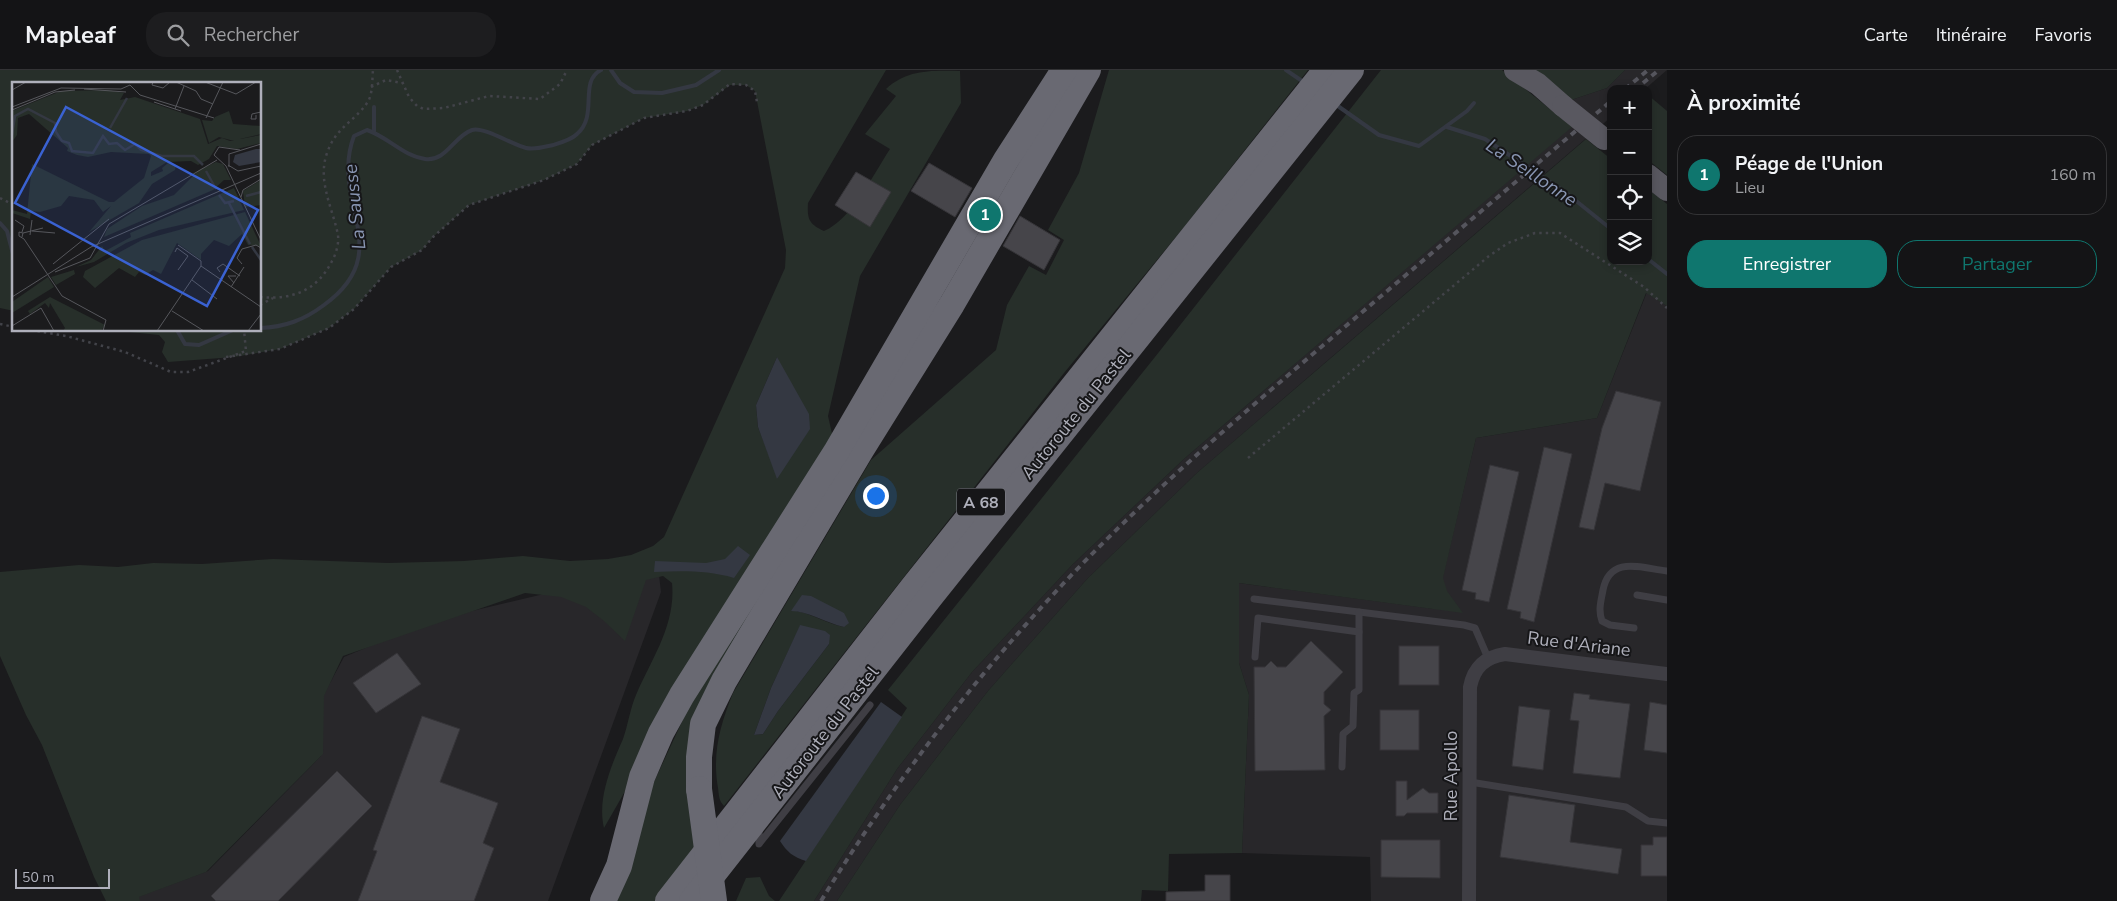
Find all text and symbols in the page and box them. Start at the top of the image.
search box [146,12,496,57]
text: Mapleaf [25,19,116,51]
icon: search [164,21,192,49]
text: Rechercher [204,22,299,48]
text: Carte [1864,23,1908,47]
text: Itinéraire [1936,23,2007,47]
text: Favoris [2035,23,2092,47]
inset map [12,82,261,331]
map controls [1607,85,1652,265]
button: + [1607,85,1652,130]
text: À proximité [1687,89,1801,117]
button: − [1607,130,1652,175]
water label: La Seillonne [1481,133,1582,213]
text: Péage de l'Union [1735,151,1883,177]
water label: La Sausse [338,163,372,251]
text: 1 [1699,164,1709,186]
text: 160 m [2049,164,2096,186]
button: locate [1607,175,1652,220]
text: Lieu [1735,177,1765,199]
pin: 1 [969,196,1001,234]
button: layers [1607,220,1652,265]
button: Enregistrer [1687,240,1887,288]
button: Partager [1897,240,2097,288]
street label: Autoroute du Pastel [1016,343,1137,484]
your location [863,483,889,509]
road number: A 68 [957,488,1005,516]
street label: Rue d'Ariane [1526,626,1632,662]
street label: Autoroute du Pastel [766,660,885,803]
street label: Rue Apollo [1439,731,1463,821]
scale bar [15,866,110,889]
text: 50 m [22,868,54,887]

